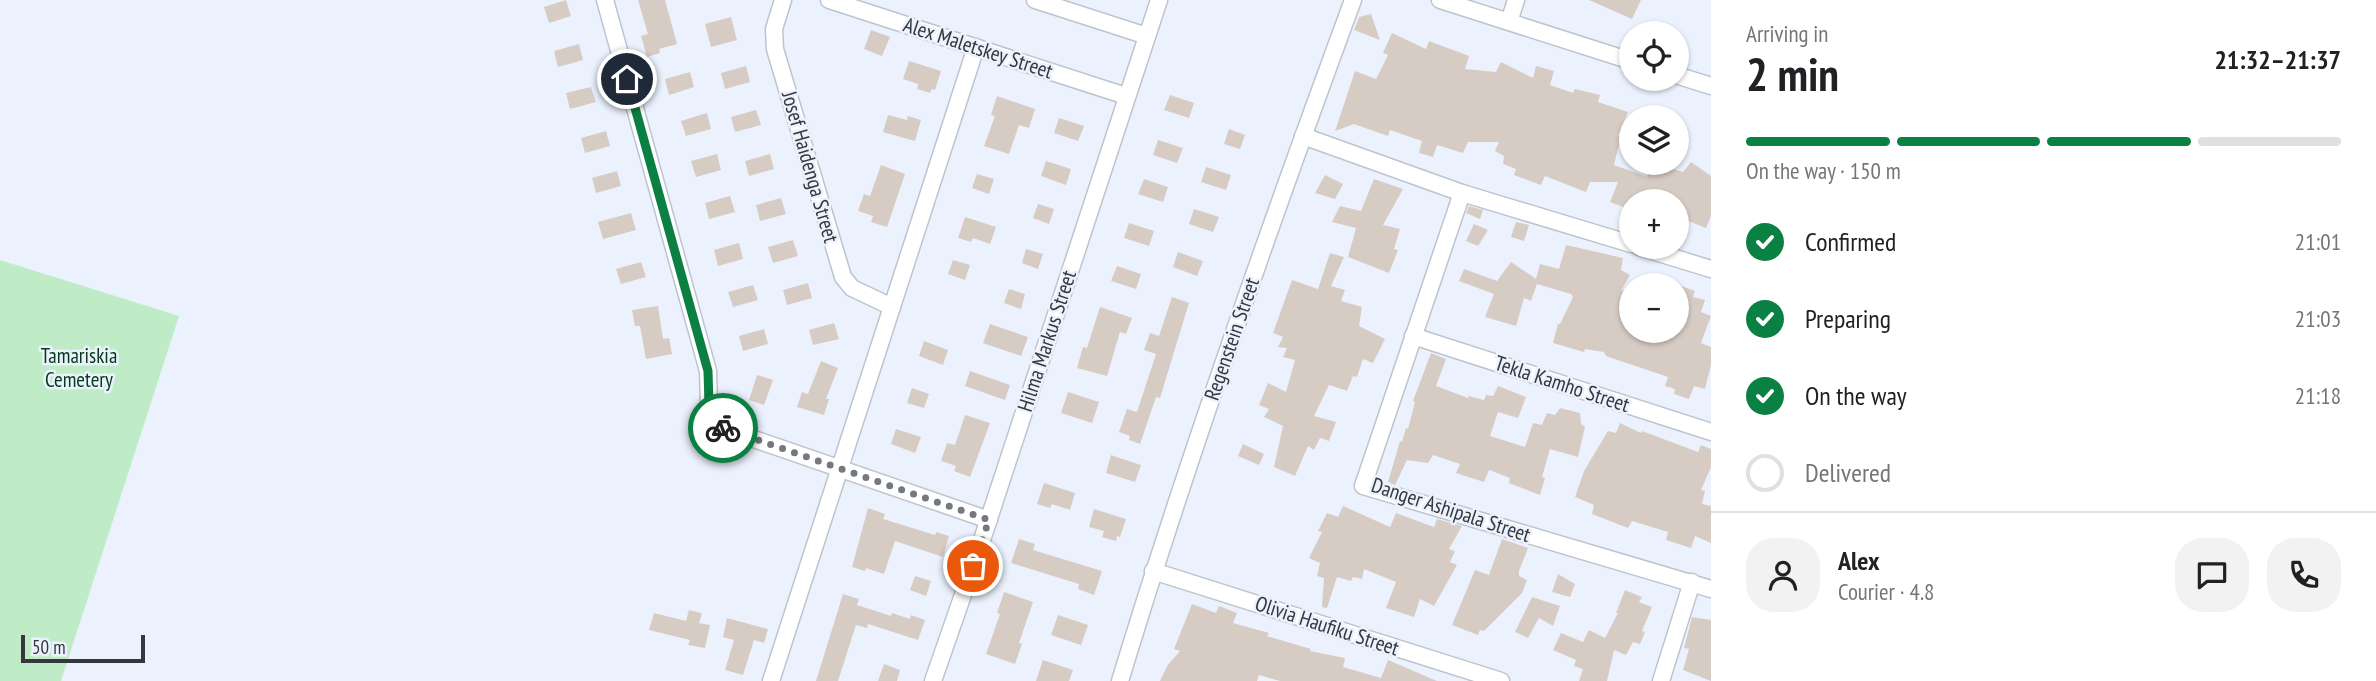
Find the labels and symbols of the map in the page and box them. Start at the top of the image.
street label: Alex Maletskey Street [900,11,1056,84]
pin [597,49,657,109]
street label: Josef Haidenga Street [776,87,845,246]
street label: Hilma Markus Street [1011,267,1082,415]
street label: Regenstein Street [1198,274,1265,404]
park label: Tamariskia Cemetery [41,342,117,393]
street label: Tekla Kamho Street [1491,349,1633,418]
courier [688,393,758,463]
street label: Danger Ashipala Street [1368,471,1534,548]
pin [943,536,1003,596]
street label: Olivia Haufiku Street [1252,590,1403,662]
scale bar [21,632,145,664]

